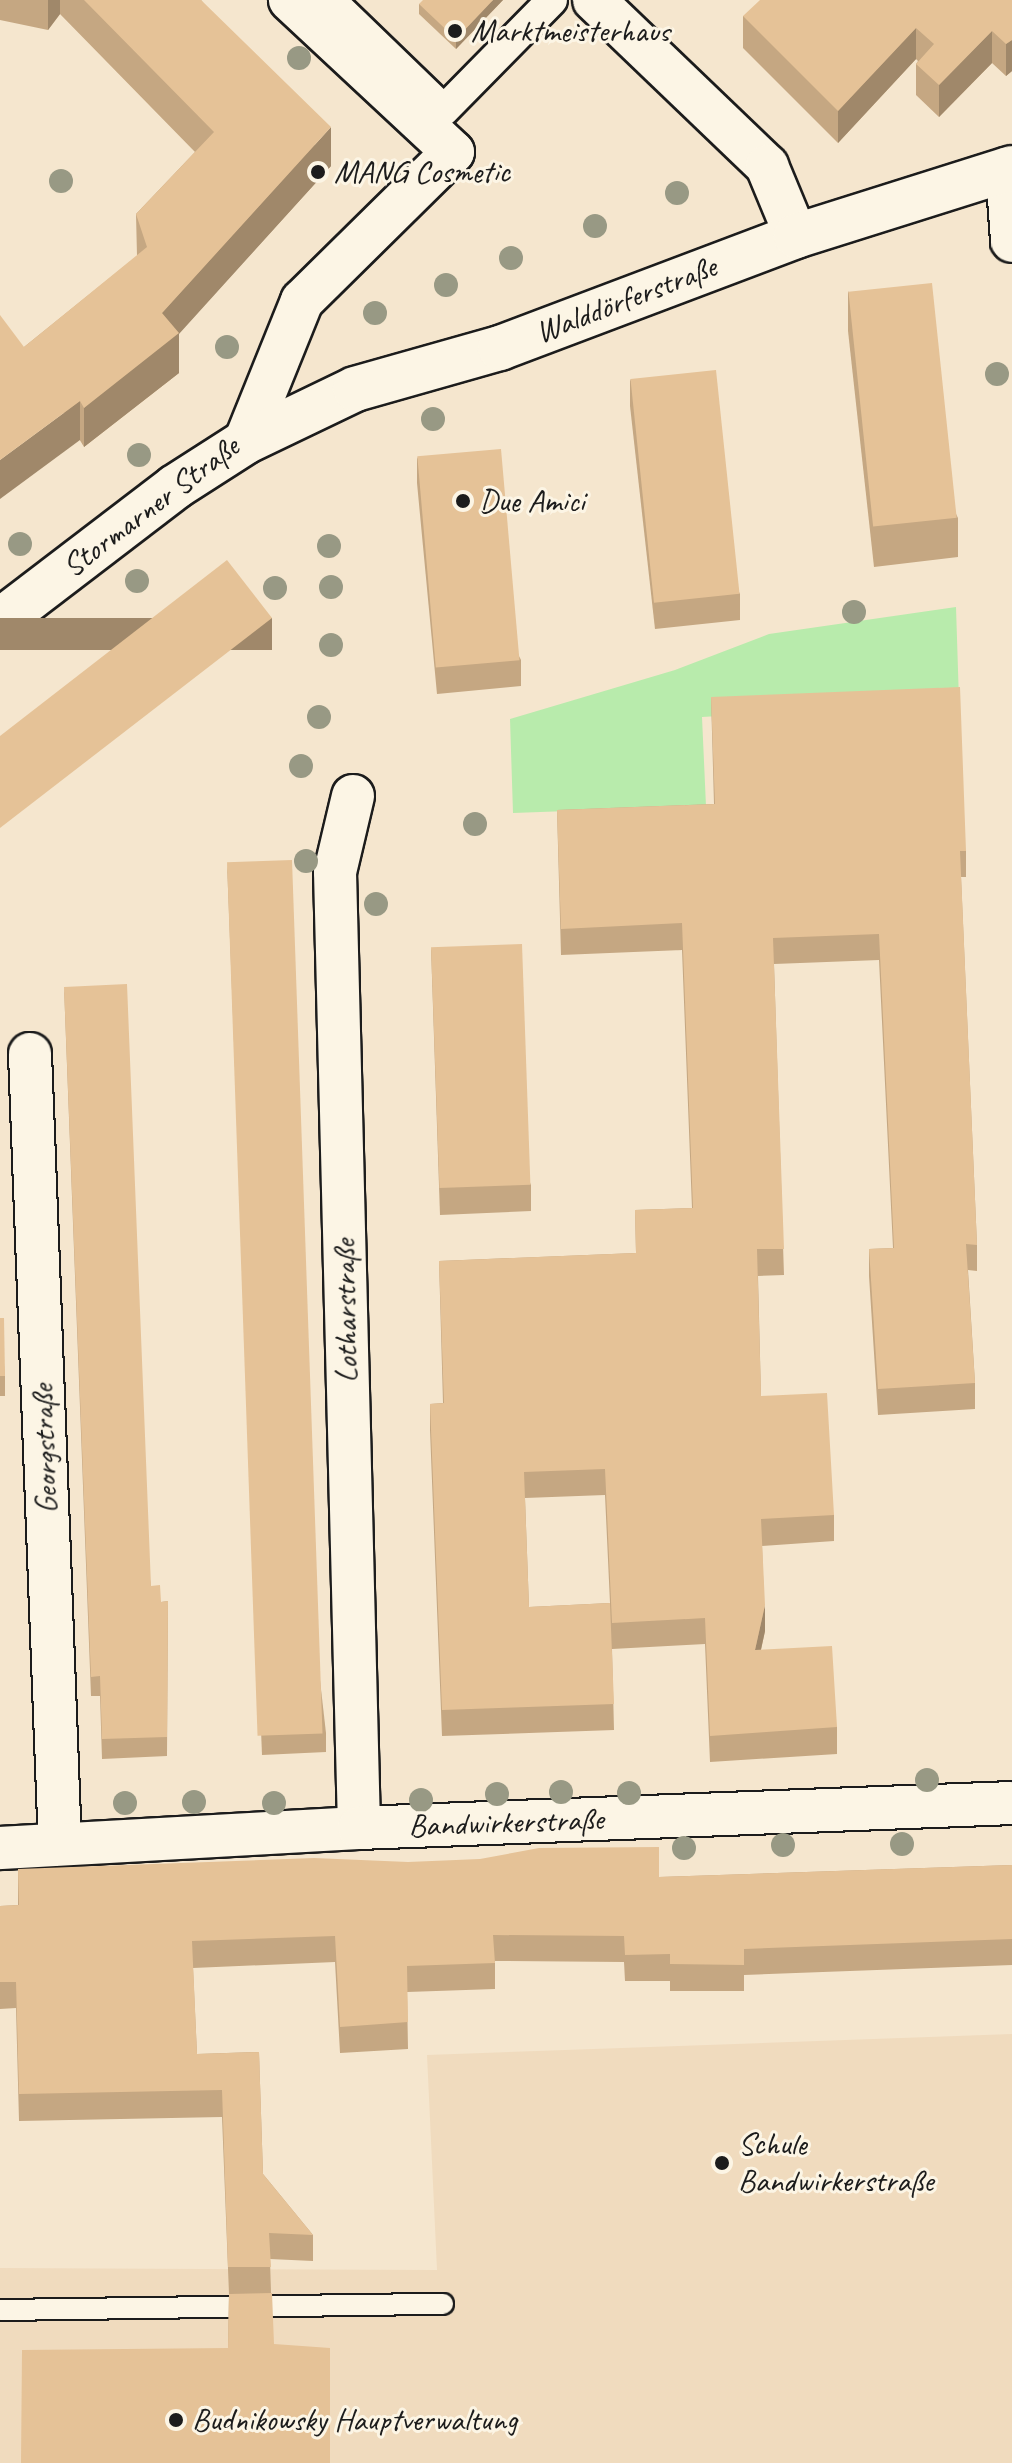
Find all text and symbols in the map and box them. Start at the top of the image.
place label: Marktmeisterhaus [471,12,670,50]
marker: Marktmeisterhaus [446,22,464,40]
place label: MANG Cosmetic [334,153,510,191]
marker: MANG Cosmetic [309,163,327,181]
street label: Walddörferstraße [530,248,722,352]
street label: Stormarner Straße [55,428,247,586]
place label: Due Amici [479,482,585,520]
marker: Due Amici [454,492,472,510]
street label: Lotharstraße [326,1239,366,1383]
street label: Georgstraße [24,1384,66,1514]
street label: Bandwirkerstraße [408,1800,604,1846]
place label: Schule Bandwirkerstraße [738,2126,933,2201]
marker: Schule Bandwirkerstraße [713,2154,731,2172]
place label: Budnikowsky Hauptverwaltung [192,2401,517,2439]
marker: Budnikowsky Hauptverwaltung [167,2411,185,2429]

